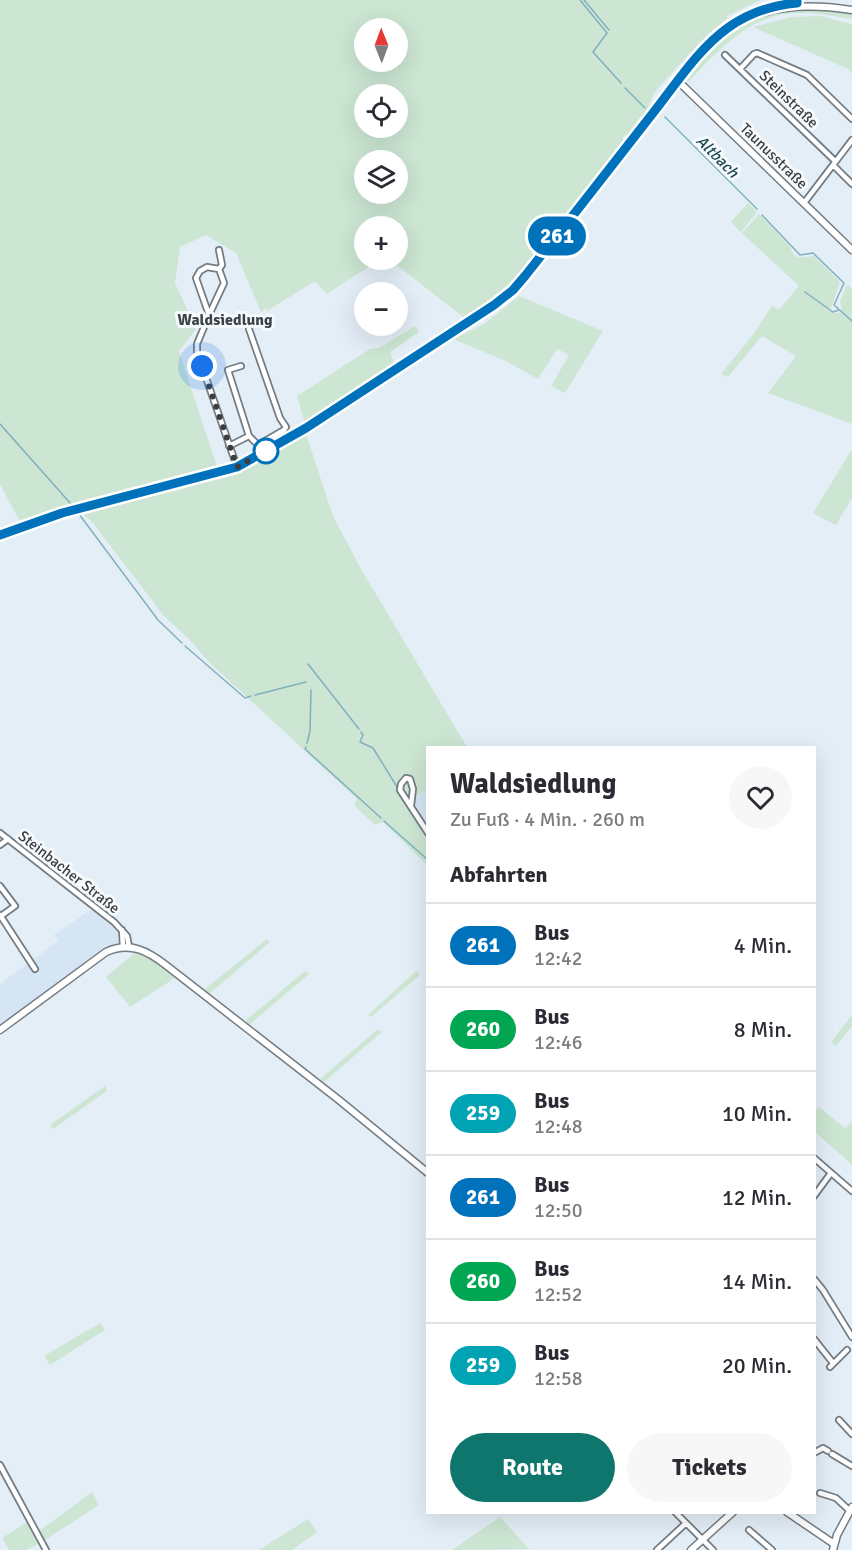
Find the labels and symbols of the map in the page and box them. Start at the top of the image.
north arrow [354,18,408,72]
street label: Steinstraße [756,66,822,132]
street label: Taunusstraße [737,119,811,193]
water label: Altbach [692,131,744,183]
line badge: 261 [522,216,592,256]
district label: Waldsiedlung [177,310,273,330]
your location [187,351,217,381]
unlabelled marker [253,438,279,464]
street label: Steinbacher Straße [15,827,123,917]

